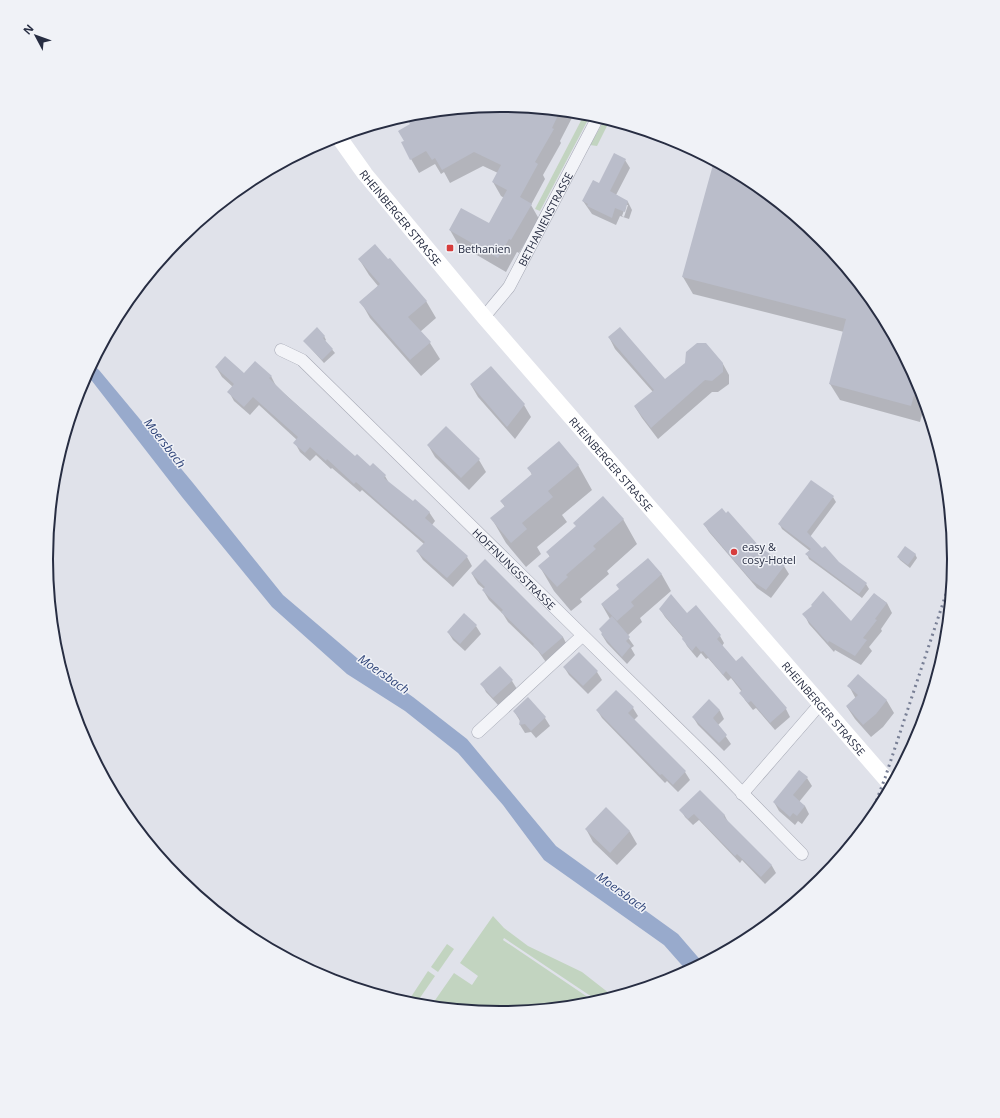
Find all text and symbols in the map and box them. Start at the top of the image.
north arrow [16,16,56,56]
text: N [19,21,37,37]
street label: RHEINBERGER STRASSE [357,167,445,268]
street label: BETHANIENSTRASSE [514,169,576,269]
place label: Bethanien [458,241,511,256]
marker: Bethanien [445,243,455,253]
street label: RHEINBERGER STRASSE [566,413,657,514]
water label: Moersbach [140,415,190,471]
street label: HOFFNUNGSSTRASSE [470,524,559,613]
place label: easy & cosy-Hotel [742,539,796,567]
marker: easy & cosy-Hotel [729,547,739,557]
water label: Moersbach [355,650,413,698]
street label: RHEINBERGER STRASSE [779,658,869,758]
water label: Moersbach [593,868,651,916]

